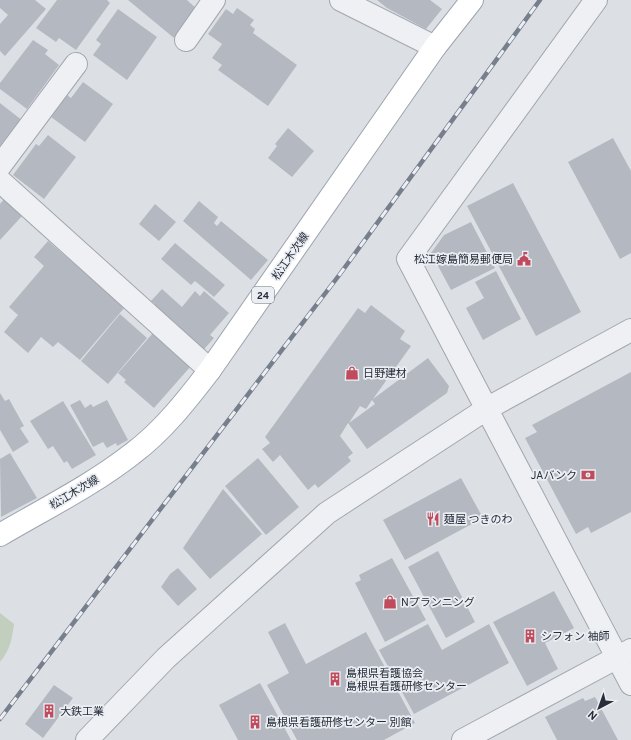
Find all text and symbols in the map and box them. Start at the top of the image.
street label: 松江木次線 [269,230,312,283]
public building icon: 松江嫁島簡易郵便局 [516,251,532,267]
place label: 松江嫁島簡易郵便局 [414,253,513,267]
road number: 24 [252,287,274,303]
shop icon: 日野建材 [344,365,360,381]
place label: 日野建材 [363,367,407,381]
bank icon: JAバンク [580,467,596,483]
place label: JAバンク [530,469,577,483]
street label: 松江木次線 [47,473,102,513]
restaurant icon: 麺屋 つきのわ [425,511,441,527]
place label: 麺屋 つきのわ [444,513,513,527]
shop icon: Nプランニング [382,594,398,610]
place label: Nプランニング [401,596,475,610]
building icon: シフォン 袖師 [522,628,538,644]
place label: シフォン 袖師 [541,630,610,644]
place label: 島根県看護協会 島根県看護研修センター [346,667,467,694]
building icon: 島根県看護協会 島根県看護研修センター [327,671,343,687]
north arrow [579,688,619,728]
building icon: 大鉄工業 [41,703,57,719]
place label: 大鉄工業 [60,705,104,719]
text: N [586,707,601,723]
building icon: 島根県看護研修センター 別館 [247,714,263,730]
place label: 島根県看護研修センター 別館 [266,716,412,730]

